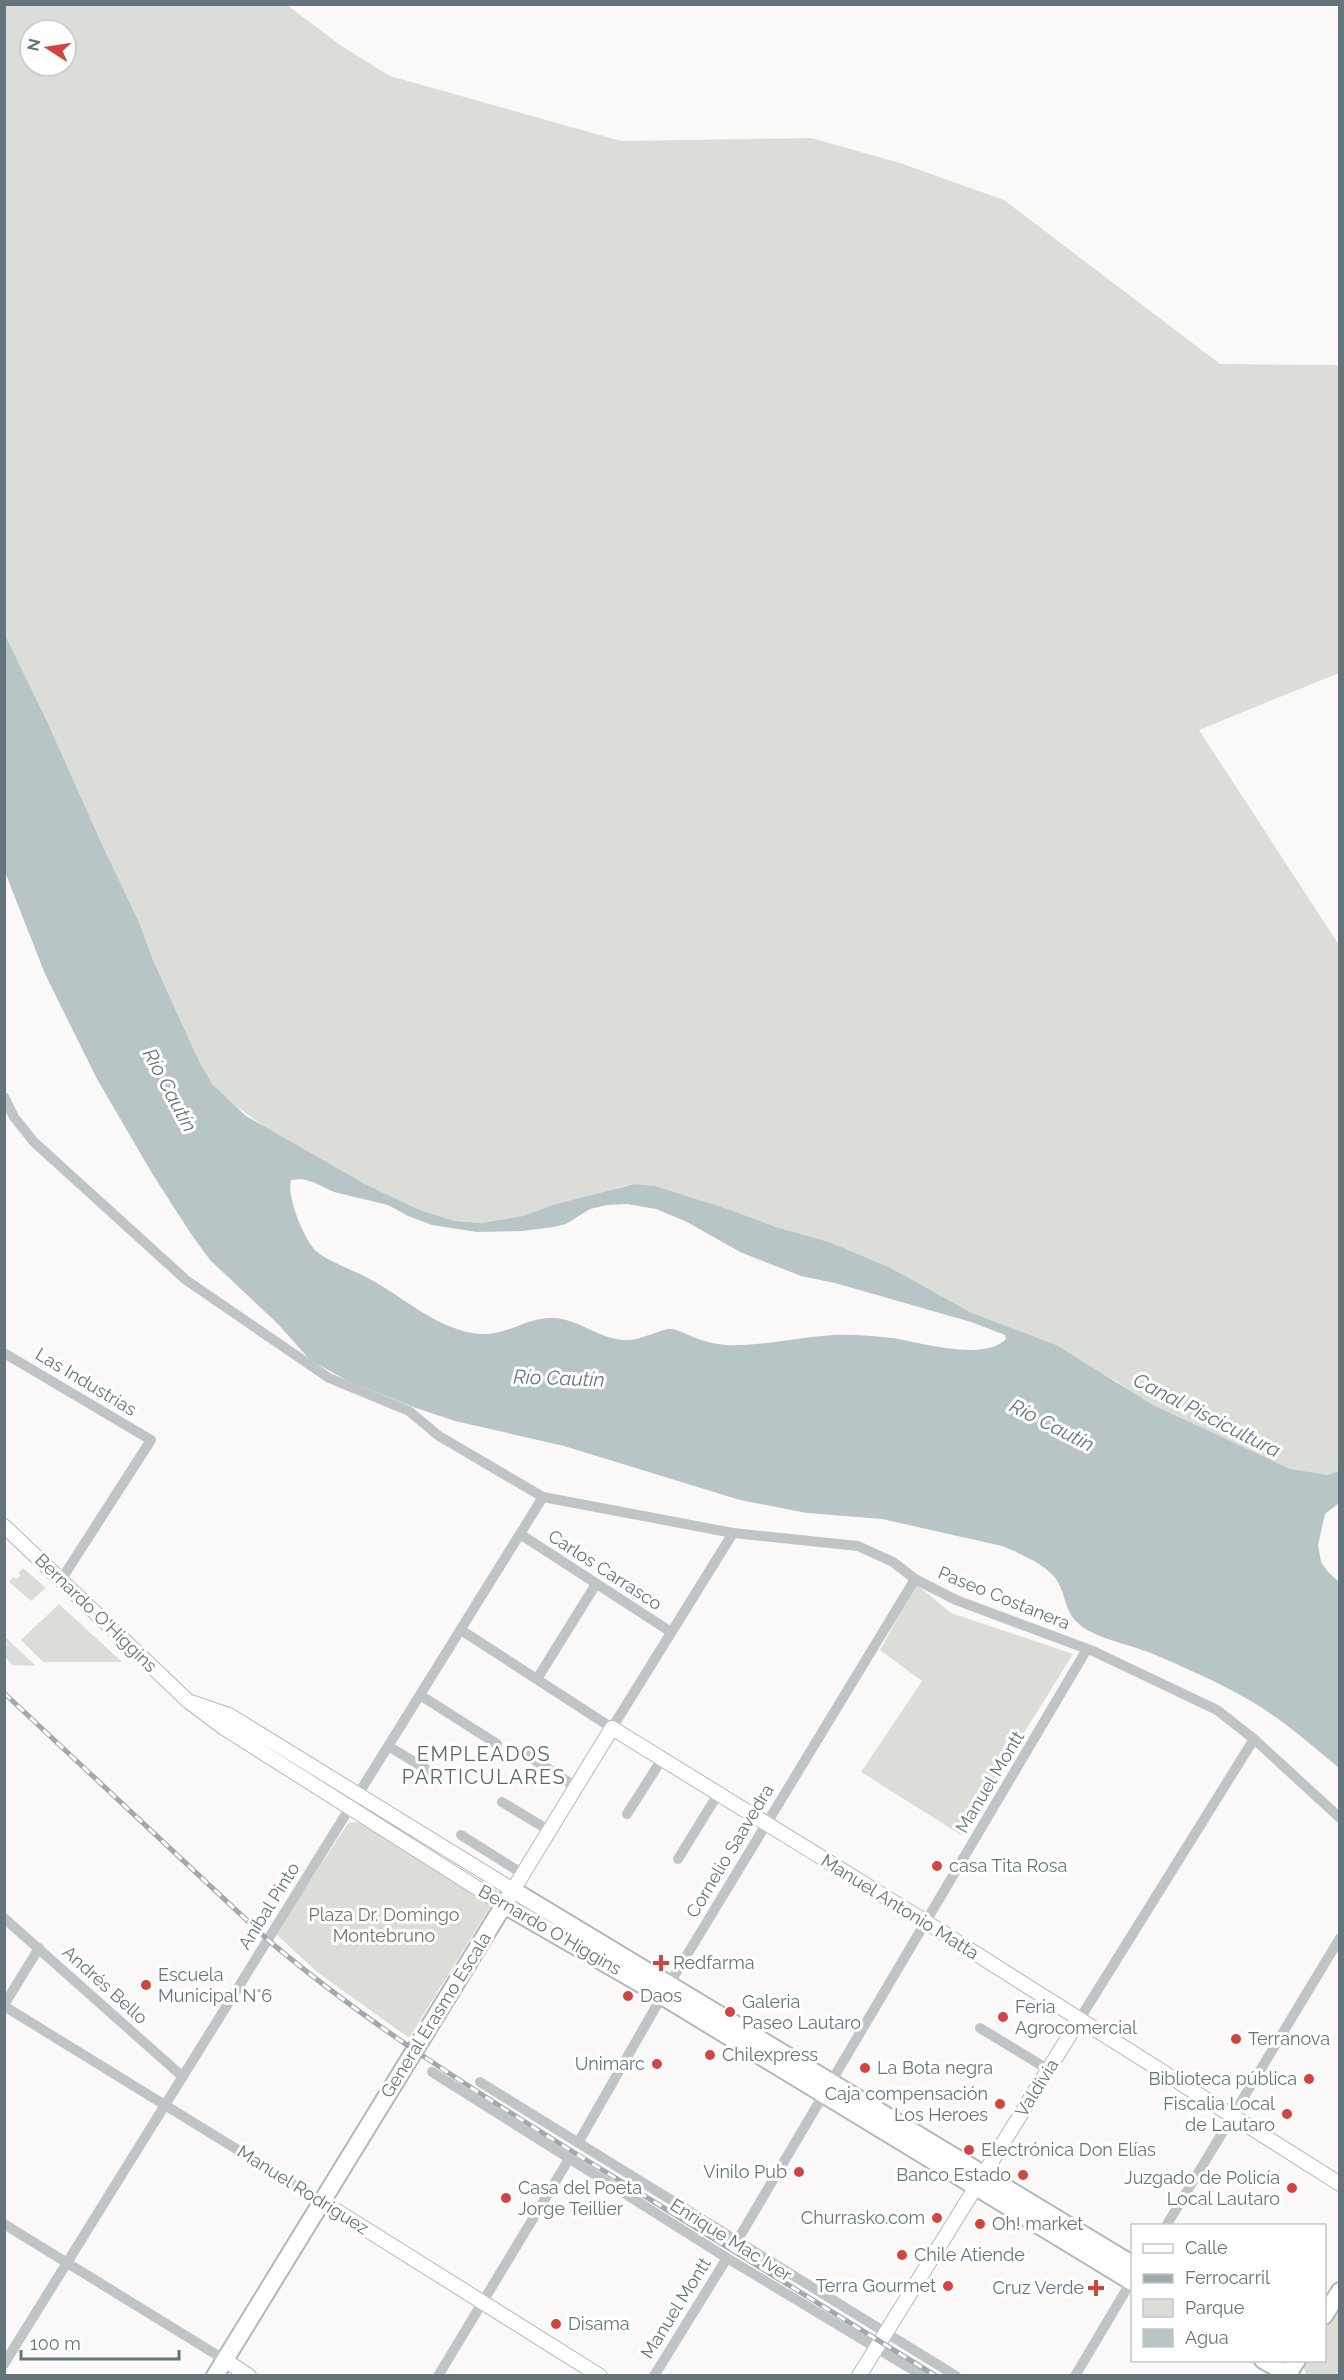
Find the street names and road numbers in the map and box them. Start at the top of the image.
street label: Las Industrias [32,1343,141,1420]
street label: Carlos Carrasco [545,1525,666,1614]
street label: Bernardo O'Higgins [31,1549,162,1676]
street label: Paseo Costanera [935,1562,1073,1634]
street label: Manuel Montt [951,1727,1028,1836]
street label: Cornelio Saavedra [681,1780,778,1921]
street label: Manuel Antonio Matta [818,1849,983,1964]
street label: Aníbal Pinto [234,1858,304,1953]
street label: Bernardo O'Higgins [475,1880,626,1979]
street label: General Erasmo Escala [376,1928,495,2101]
street label: Andrés Bello [59,1941,152,2028]
street label: Valdivia [1011,2055,1063,2121]
street label: Manuel Rodríguez [234,2141,373,2239]
street label: Enrique Mac Iver [667,2194,796,2286]
street label: Manuel Montt [636,2253,715,2362]

